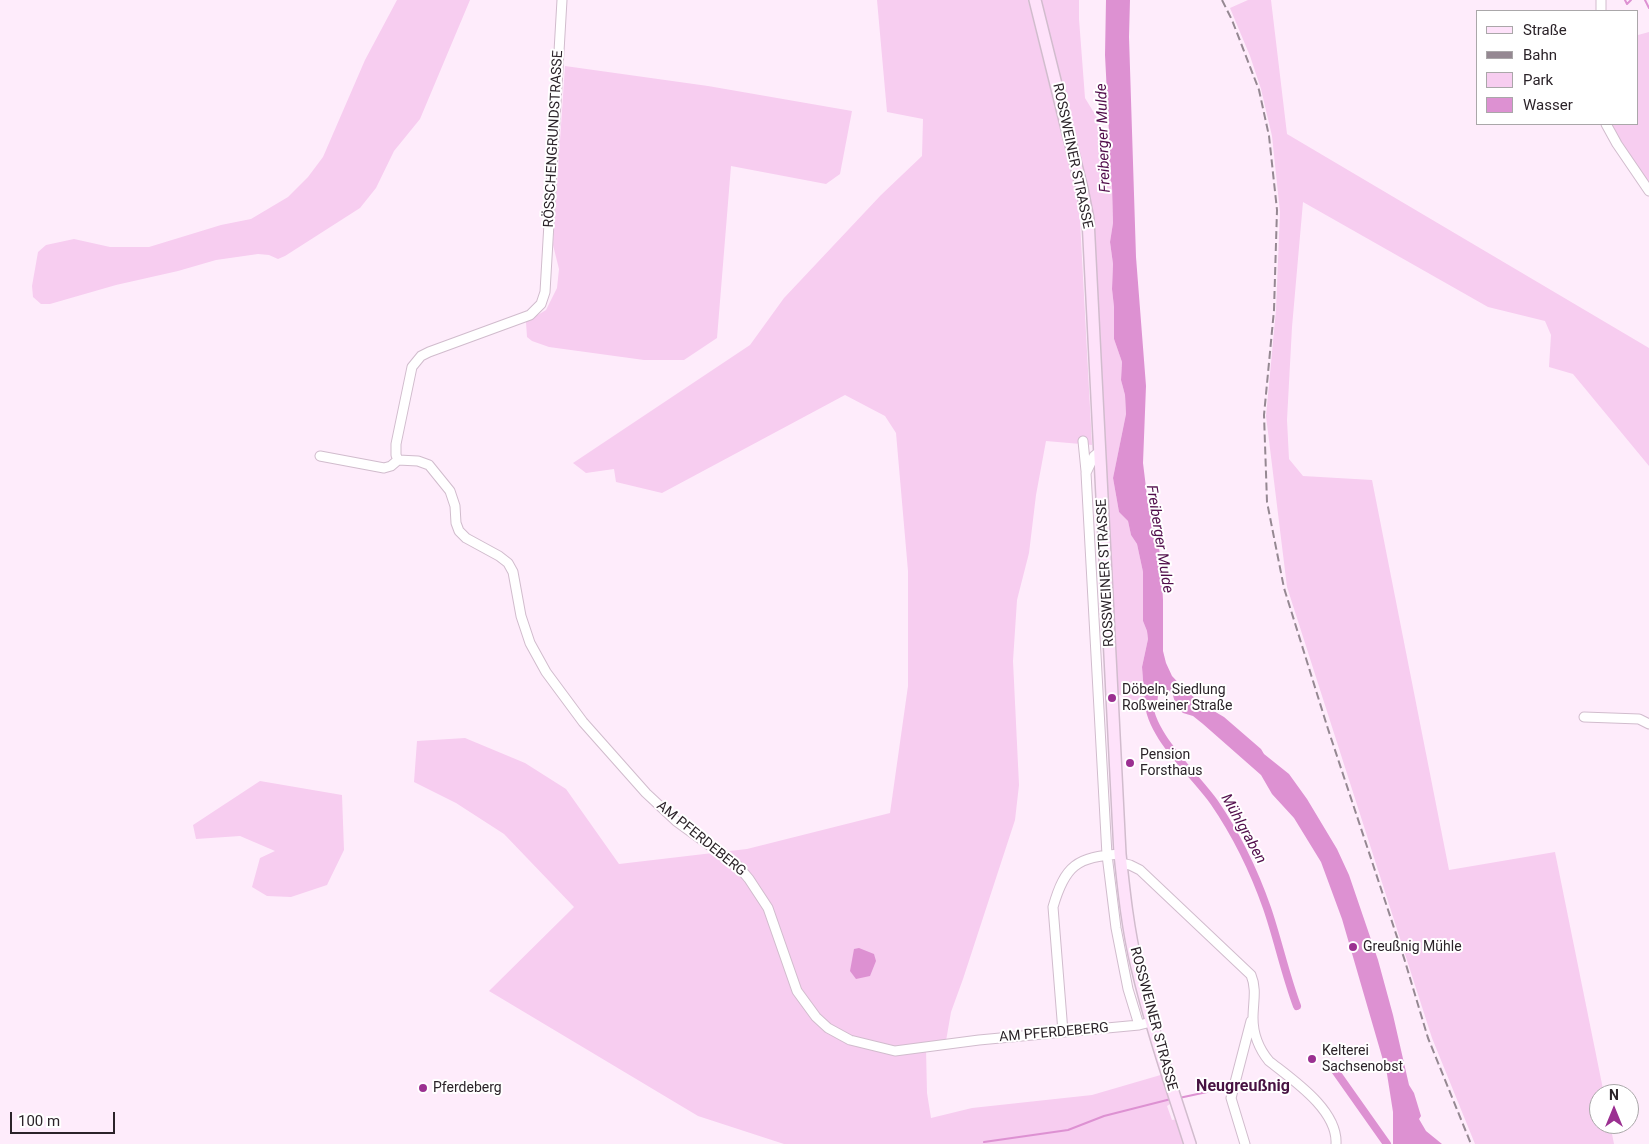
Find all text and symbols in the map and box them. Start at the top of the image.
legend [1476,10,1639,125]
text: Straße [1523,21,1567,39]
text: Bahn [1523,46,1557,64]
street label: RÖSSCHENGRUNDSTRASSE [541,50,567,228]
text: Park [1523,71,1553,89]
street label: ROSSWEINER STRASSE [1048,82,1096,230]
water label: Freiberger Mulde [1093,83,1115,193]
text: Wasser [1523,96,1573,114]
water label: Freiberger Mulde [1142,484,1176,594]
street label: ROSSWEINER STRASSE [1094,499,1118,647]
place label: Döbeln, Siedlung Roßweiner Straße [1122,682,1232,714]
marker: Döbeln, Siedlung Roßweiner Straße [1106,692,1118,704]
place label: Pension Forsthaus [1140,747,1202,780]
marker: Pension Forsthaus [1124,757,1136,769]
water label: Mühlgraben [1216,791,1270,867]
street label: AM PFERDEBERG [653,798,749,880]
place label: Greußnig Mühle [1363,939,1462,955]
marker: Greußnig Mühle [1347,941,1359,953]
street label: ROSSWEINER STRASSE [1126,945,1180,1093]
street label: AM PFERDEBERG [998,1020,1110,1046]
place label: Kelterei Sachsenobst [1322,1043,1403,1076]
marker: Kelterei Sachsenobst [1306,1053,1318,1065]
district label: Neugreußnig [1196,1077,1290,1097]
place label: Pferdeberg [433,1080,502,1096]
marker: Pferdeberg [417,1082,429,1094]
north arrow [1589,1084,1639,1134]
text: N [1609,1087,1619,1103]
scale bar [12,1102,118,1134]
text: 100 m [18,1112,60,1130]

